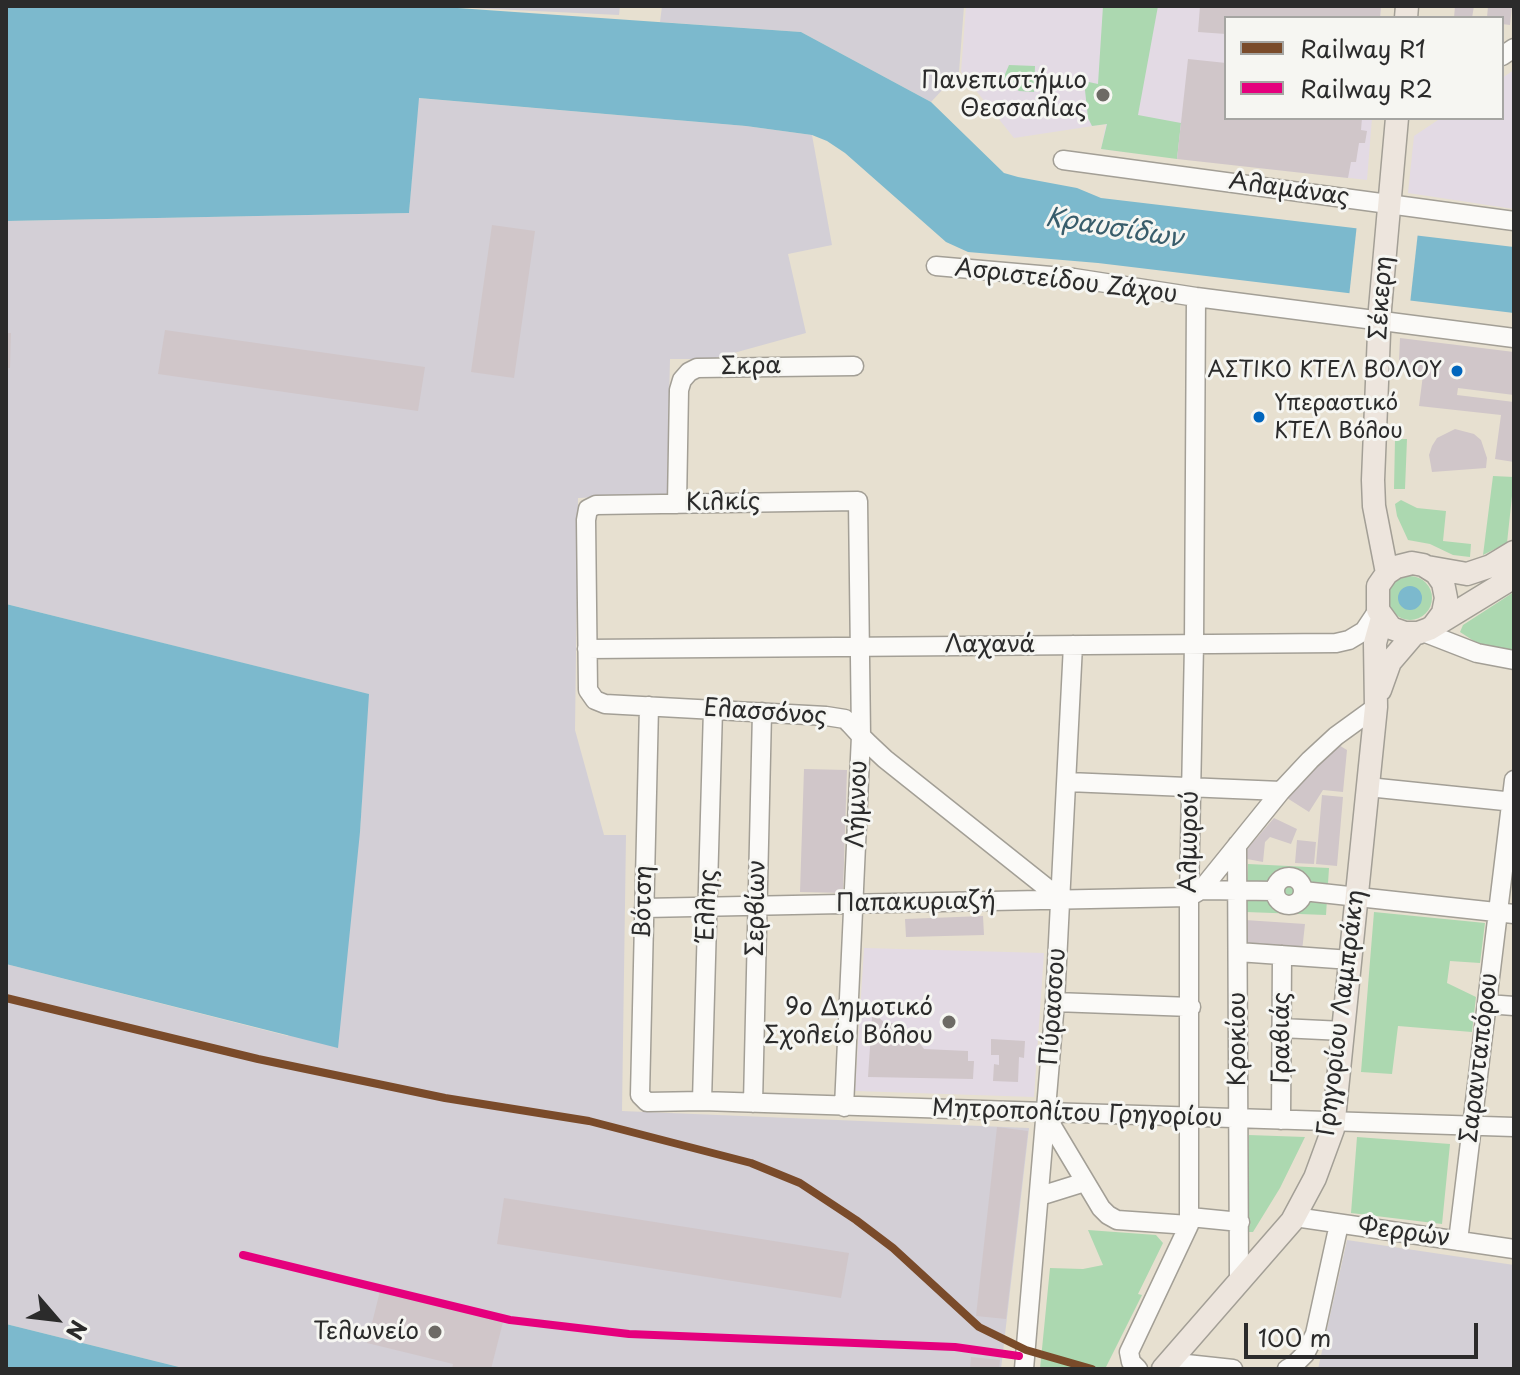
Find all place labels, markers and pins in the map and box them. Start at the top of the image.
place label: Πανεπιστήμιο Θεσσαλίας [921,67,1087,123]
marker: Πανεπιστήμιο Θεσσαλίας [1094,86,1112,104]
place label: ΑΣΤΙΚΟ ΚΤΕΛ ΒΟΛΟΥ [1207,358,1442,384]
marker: ΑΣΤΙΚΟ ΚΤΕΛ ΒΟΛΟΥ [1449,363,1465,379]
place label: Υπεραστικό ΚΤΕΛ Βόλου [1274,391,1403,442]
marker: Υπεραστικό ΚΤΕΛ Βόλου [1251,409,1267,425]
place label: 9ο Δημοτικό Σχολείο Βόλου [764,994,933,1050]
marker: 9ο Δημοτικό Σχολείο Βόλου [940,1013,958,1031]
place label: Τελωνείο [313,1318,419,1346]
marker: Τελωνείο [426,1323,444,1341]

